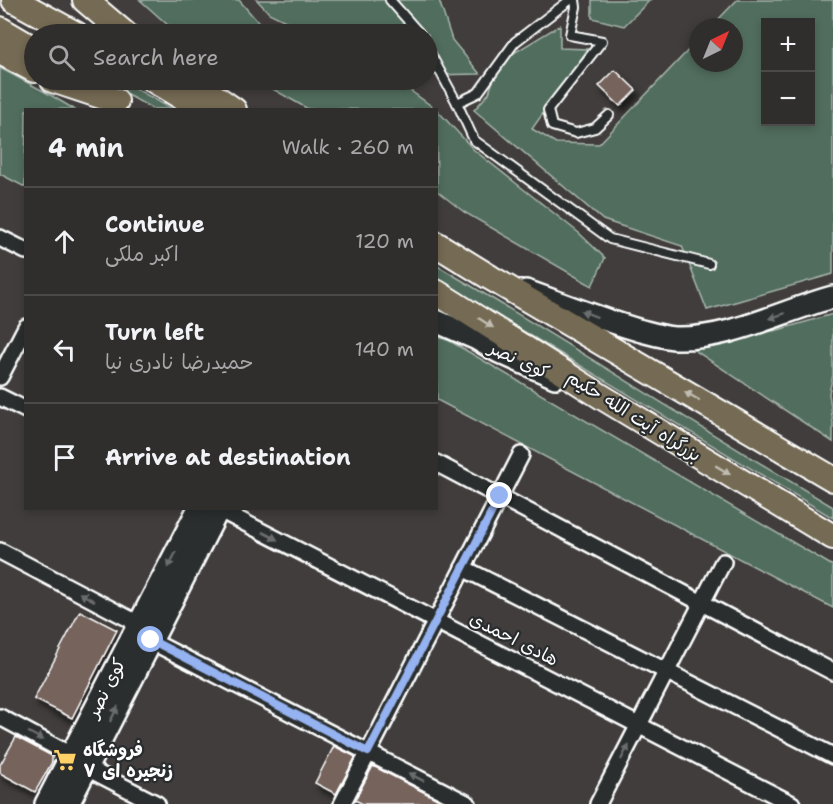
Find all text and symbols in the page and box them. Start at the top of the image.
north arrow [689,18,743,72]
map controls [761,18,815,126]
button: + [761,18,815,72]
search box [24,24,438,90]
icon: search [45,41,78,74]
text: Search here [93,43,219,72]
button: − [761,72,815,126]
text: 4 min [48,130,124,165]
text: Walk · 260 m [282,134,414,160]
text: Continue [105,210,205,239]
icon: ahead [48,225,81,258]
text: 120 m [355,228,414,254]
text: اکبر ملکی [105,241,179,267]
one-way arrow [580,308,598,318]
one-way arrow [768,311,786,321]
one-way arrow [478,317,494,328]
text: Turn left [105,318,204,347]
icon: left [48,333,81,366]
street label: کوی نصر [483,335,553,385]
text: 140 m [355,336,414,362]
text: حمیدرضا نادری نیا [105,349,254,375]
street label: بزرگراه آیت الله حکیم [561,365,706,469]
one-way arrow [683,391,700,401]
icon: arrive [48,441,81,474]
text: Arrive at destination [105,443,351,472]
one-way arrow [715,465,731,476]
route end [486,482,512,508]
one-way arrow [262,531,279,540]
one-way arrow [167,552,177,569]
one-way arrow [78,592,95,602]
street label: هادی احمدی [466,606,562,672]
route start [137,626,163,652]
street label: کوی نصر [80,654,131,724]
one-way arrow [109,706,119,723]
one-way arrow [27,731,44,741]
place label: فروشگاه زنجیره ای ۷ [83,738,173,783]
one-way arrow [620,743,630,760]
supermarket icon: فروشگاه زنجیره ای ۷ [52,747,78,773]
one-way arrow [407,772,424,782]

